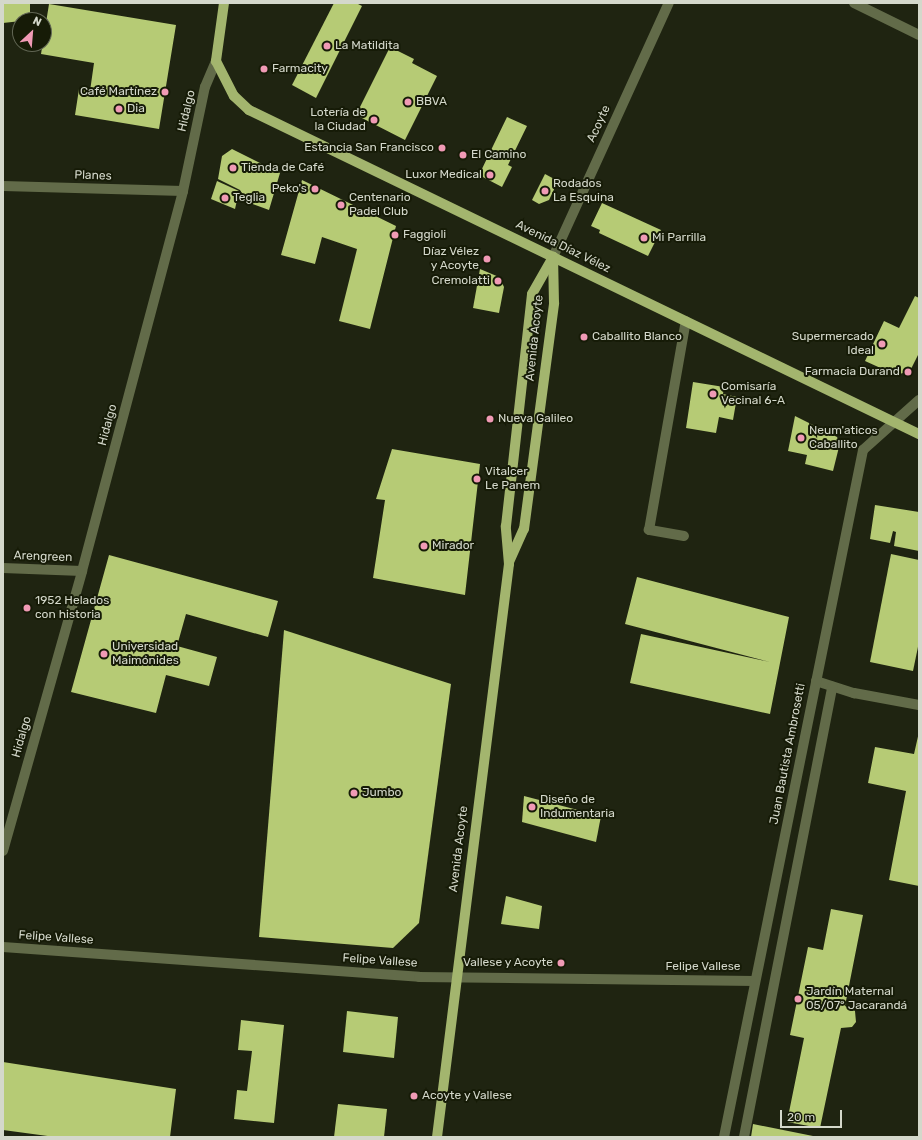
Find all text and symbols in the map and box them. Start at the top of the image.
north arrow [12,12,52,52]
text: N [31,14,43,29]
place label: La Matildita [335,39,399,53]
marker: La Matildita [322,41,332,51]
place label: Farmacity [272,62,328,76]
marker: Farmacity [259,64,269,74]
place label: Café Martínez [80,85,157,99]
marker: Café Martínez [160,87,170,97]
street label: Hidalgo [175,89,199,133]
place label: BBVA [416,95,447,109]
marker: BBVA [403,97,413,107]
place label: Dia [127,102,145,116]
street label: Acoyte [584,103,614,145]
marker: Dia [114,104,124,114]
place label: Lotería de la Ciudad [310,106,366,134]
marker: Lotería de la Ciudad [369,115,379,125]
place label: Estancia San Francisco [304,141,434,155]
marker: Estancia San Francisco [437,143,447,153]
place label: El Camino [471,148,526,162]
marker: El Camino [458,150,468,160]
place label: Tienda de Café [241,161,324,175]
marker: Tienda de Café [228,163,238,173]
street label: Planes [74,168,112,184]
place label: Luxor Medical [405,168,482,182]
marker: Luxor Medical [485,170,495,180]
place label: Rodados La Esquina [553,177,614,205]
place label: Peko's [272,182,307,196]
marker: Peko's [310,184,320,194]
marker: Rodados La Esquina [540,186,550,196]
place label: Teglia [233,191,265,205]
place label: Centenario Padel Club [349,191,411,219]
marker: Teglia [220,193,230,203]
marker: Centenario Padel Club [336,200,346,210]
street label: Avenida Díaz Vélez [513,218,613,276]
place label: Faggioli [403,228,446,242]
marker: Faggioli [390,230,400,240]
place label: Mi Parrilla [652,231,706,245]
marker: Mi Parrilla [639,233,649,243]
place label: Díaz Vélez y Acoyte [422,245,479,273]
marker: Díaz Vélez y Acoyte [482,254,492,264]
place label: Cremolatti [432,274,490,288]
marker: Cremolatti [493,276,503,286]
street label: Avenida Acoyte [523,294,547,382]
place label: Caballito Blanco [592,330,682,344]
place label: Supermercado Ideal [792,330,874,358]
marker: Caballito Blanco [579,332,589,342]
marker: Supermercado Ideal [877,339,887,349]
place label: Farmacia Durand [805,365,900,379]
marker: Farmacia Durand [903,367,913,377]
place label: Comisaría Vecinal 6-A [721,380,785,408]
marker: Comisaría Vecinal 6-A [708,389,718,399]
street label: Hidalgo [96,403,120,447]
place label: Nueva Galileo [498,412,573,426]
marker: Nueva Galileo [485,414,495,424]
place label: Neum'aticos Caballito [809,424,878,452]
marker: Neum'aticos Caballito [796,433,806,443]
place label: Vitalcer Le Panem [485,465,540,493]
marker: Vitalcer Le Panem [472,474,482,484]
place label: Mirador [432,539,474,553]
marker: Mirador [419,541,429,551]
street label: Arengreen [13,549,73,565]
place label: 1952 Helados con historia [35,594,109,622]
marker: 1952 Helados con historia [22,603,32,613]
place label: Universidad Maimónides [112,640,179,668]
marker: Universidad Maimónides [99,649,109,659]
street label: Juan Bautista Ambrosetti [767,682,809,826]
street label: Hidalgo [9,715,35,759]
place label: Jumbo [362,786,401,800]
marker: Jumbo [349,788,359,798]
place label: Diseño de Indumentaria [540,793,615,821]
marker: Diseño de Indumentaria [527,802,537,812]
street label: Avenida Acoyte [447,805,471,893]
street label: Felipe Vallese [18,928,94,948]
street label: Felipe Vallese [342,951,418,971]
place label: Vallese y Acoyte [462,956,553,970]
marker: Vallese y Acoyte [556,958,566,968]
street label: Felipe Vallese [665,960,741,974]
place label: Jardín Maternal 05/07° Jacarandá [806,985,907,1013]
marker: Jardín Maternal 05/07° Jacarandá [793,994,803,1004]
place label: Acoyte y Vallese [422,1089,513,1103]
marker: Acoyte y Vallese [409,1091,419,1101]
scale bar [782,1102,844,1128]
text: 20 m [787,1110,815,1124]

